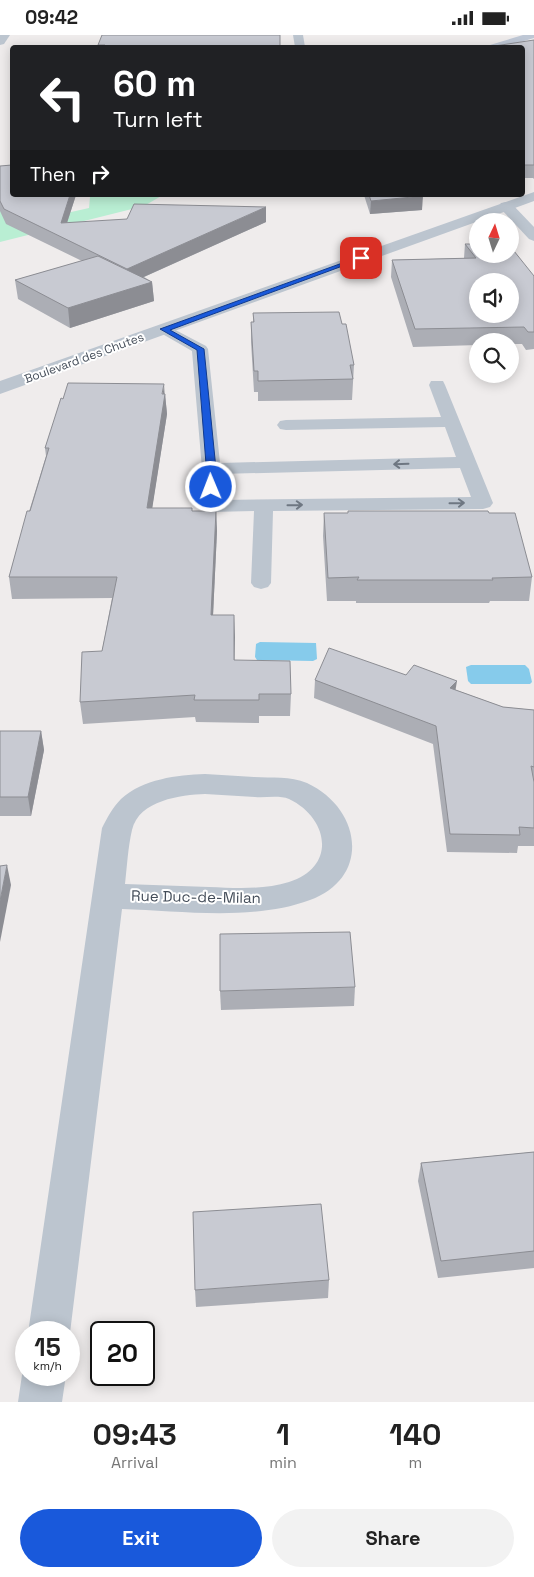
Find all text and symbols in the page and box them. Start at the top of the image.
text: 09:42 [25,5,78,30]
text: 60 m [113,62,196,106]
icon: left [30,65,95,130]
text: Turn left [113,105,203,133]
icon: right [86,160,114,188]
text: Then [30,162,76,187]
north arrow [469,213,519,263]
map controls [469,213,519,383]
pin [340,237,382,279]
icon: arrive [347,244,375,272]
button: sound [469,273,519,323]
street label: Boulevard des Chutes [22,329,146,387]
button: search [469,333,519,383]
one-way arrow [393,459,409,468]
position arrow [184,460,236,512]
one-way arrow [448,498,465,508]
one-way arrow [286,500,303,510]
street label: Rue Duc-de-Milan [131,886,261,907]
speed limit sign: 20 [90,1321,155,1386]
text: 15 [34,1331,61,1363]
text: km/h [33,1358,62,1374]
text: 09:43 [93,1415,177,1454]
text: 1 [276,1415,290,1454]
text: 140 [389,1415,441,1454]
text: Arrival [111,1452,158,1473]
text: min [269,1452,297,1473]
text: m [409,1452,422,1473]
button: Exit [20,1509,262,1567]
button: Share [272,1509,514,1567]

